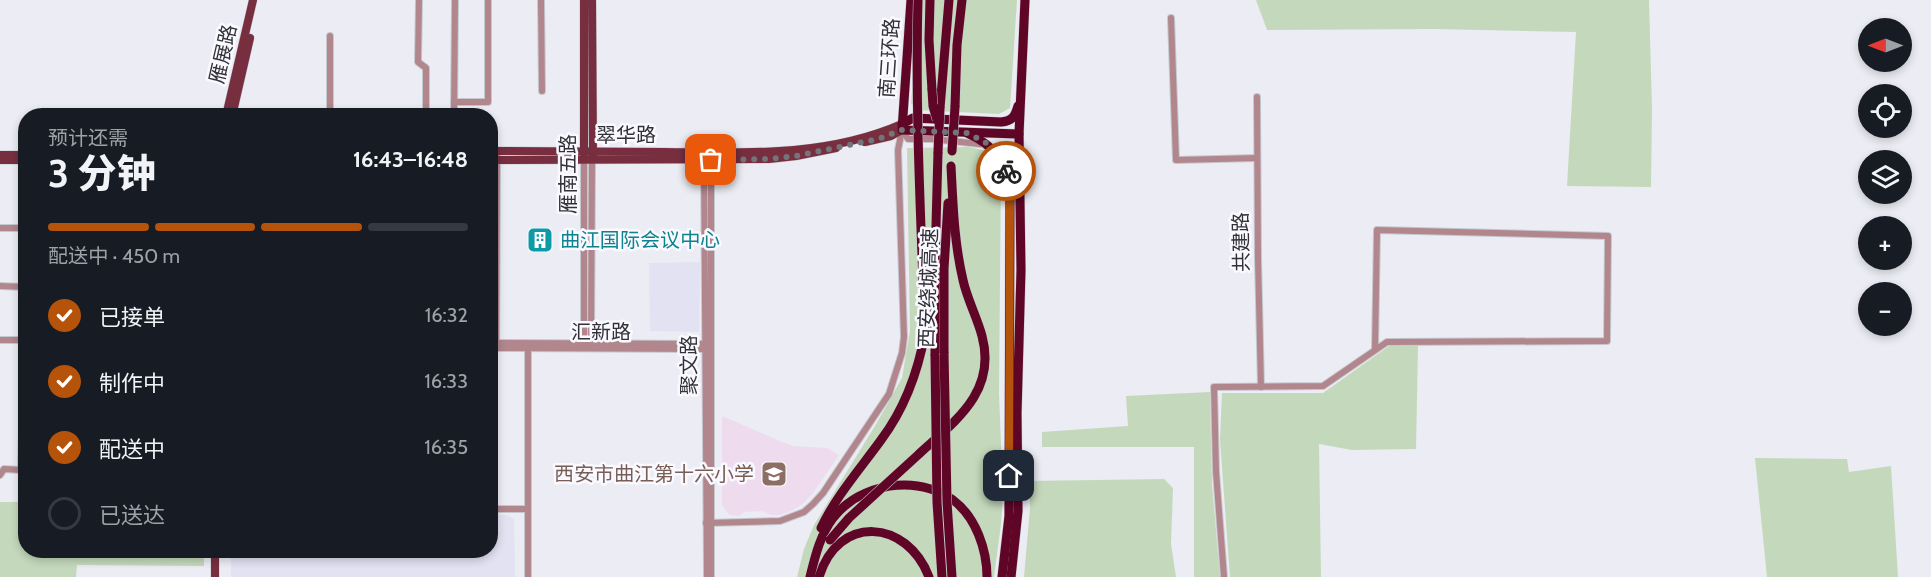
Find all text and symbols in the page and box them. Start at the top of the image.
street label: 南三环路 [874,17,904,99]
north arrow [1858,18,1912,72]
map controls [1858,18,1912,336]
street label: 雁展路 [205,22,241,86]
button: locate [1858,84,1912,138]
street label: 翠华路 [596,123,656,147]
text: 预计还需 [48,126,128,150]
street label: 雁南五路 [556,134,580,214]
pin [685,134,736,185]
courier [976,141,1036,201]
icon: bag [694,143,727,176]
text: 16:43–16:48 [353,146,468,173]
text: 3 分钟 [48,149,156,197]
button: layers [1858,150,1912,204]
icon: bike [990,155,1023,188]
street label: 共建路 [1228,212,1254,272]
button: + [1858,216,1912,270]
building icon: 曲江国际会议中心 [525,225,555,255]
place label: 曲江国际会议中心 [560,228,720,252]
street label: 西安绕城高速 [914,228,942,348]
text: 配送中 · 450 m [48,244,180,268]
button: − [1858,282,1912,336]
icon: check [48,299,81,332]
text: 16:32 [425,303,468,327]
text: 已接单 [99,304,165,331]
street label: 汇新路 [571,320,631,344]
street label: 聚文路 [677,335,701,395]
icon: check [48,365,81,398]
text: 16:33 [424,369,468,393]
text: 制作中 [99,370,165,397]
icon: check [48,431,81,464]
text: 16:35 [424,435,468,459]
text: 配送中 [99,436,165,463]
pin [983,450,1034,501]
school or university icon: 西安市曲江第十六小学 [759,459,789,489]
icon: home [992,459,1025,492]
place label: 西安市曲江第十六小学 [554,462,754,486]
text: 已送达 [99,502,165,529]

